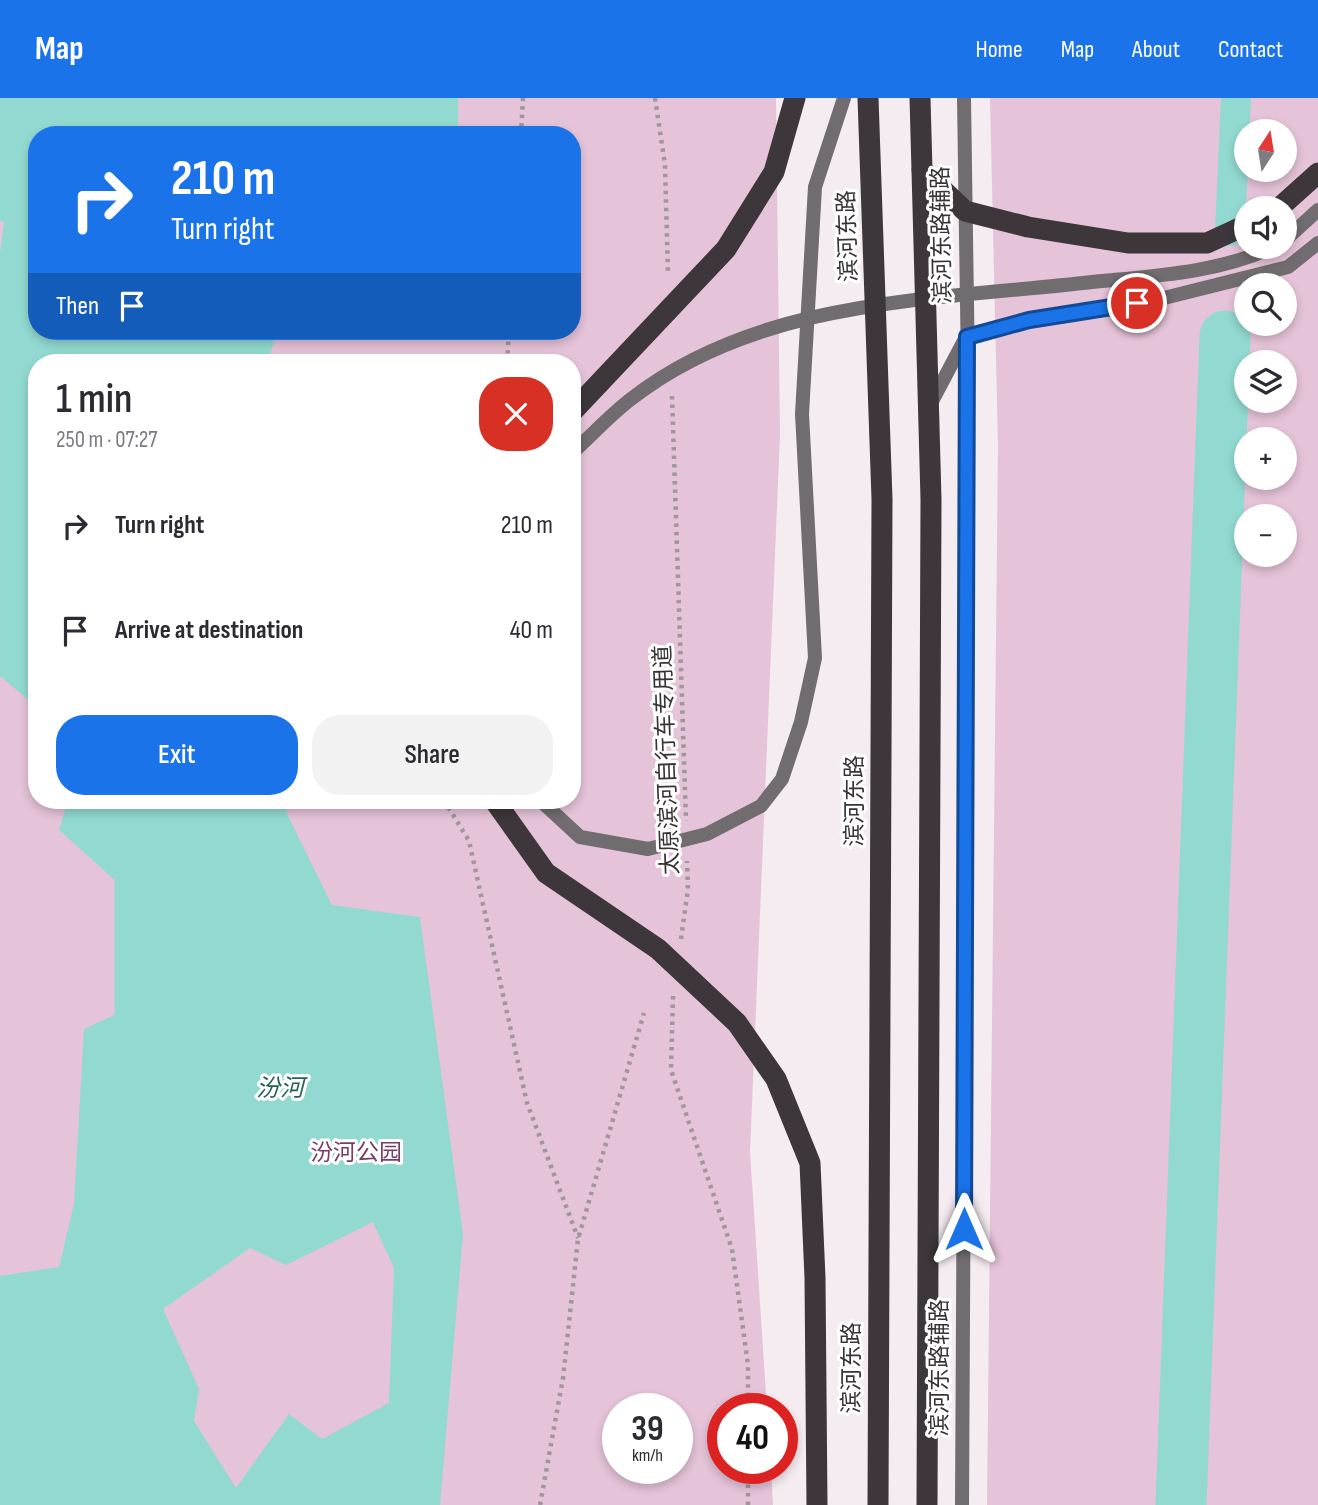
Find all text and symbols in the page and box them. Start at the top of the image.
text: Map [35,29,84,69]
text: Home [975,35,1023,64]
text: Map [1061,35,1094,64]
text: About [1132,35,1180,64]
text: Contact [1218,35,1283,64]
north arrow [1234,119,1297,182]
map controls [1234,119,1297,567]
text: 210 m [171,150,275,209]
icon: right [56,154,147,245]
street label: 滨河东路辅路 [927,166,957,304]
street label: 滨河东路 [832,190,864,282]
button: sound [1234,196,1297,259]
text: Turn right [171,210,275,249]
pin [1107,273,1167,333]
button: search [1234,273,1297,336]
icon: arrive [1118,284,1156,322]
icon: arrive [113,287,151,325]
text: Then [56,291,99,322]
button: layers [1234,350,1297,413]
text: 1 min [56,374,132,425]
button: close [479,377,553,451]
text: 250 m · 07:27 [56,426,158,454]
button: + [1234,427,1297,490]
button: − [1234,504,1297,567]
icon: right [56,507,94,545]
text: Turn right [115,510,204,541]
text: 210 m [501,510,553,541]
icon: arrive [56,612,94,650]
text: Arrive at destination [115,615,303,646]
text: 40 m [510,615,553,646]
street label: 太原滨河自行车专用道 [649,645,685,875]
button: Exit [56,715,298,795]
button: Share [312,715,553,795]
street label: 滨河东路 [841,755,869,847]
water label: 汾河 [256,1074,308,1103]
park label: 汾河公园 [310,1139,402,1167]
position arrow [927,1192,1001,1266]
street label: 滨河东路辅路 [926,1299,954,1437]
street label: 滨河东路 [838,1322,866,1414]
speed limit sign: 40 [707,1393,798,1484]
text: 39 [631,1408,664,1451]
text: km/h [632,1445,663,1466]

